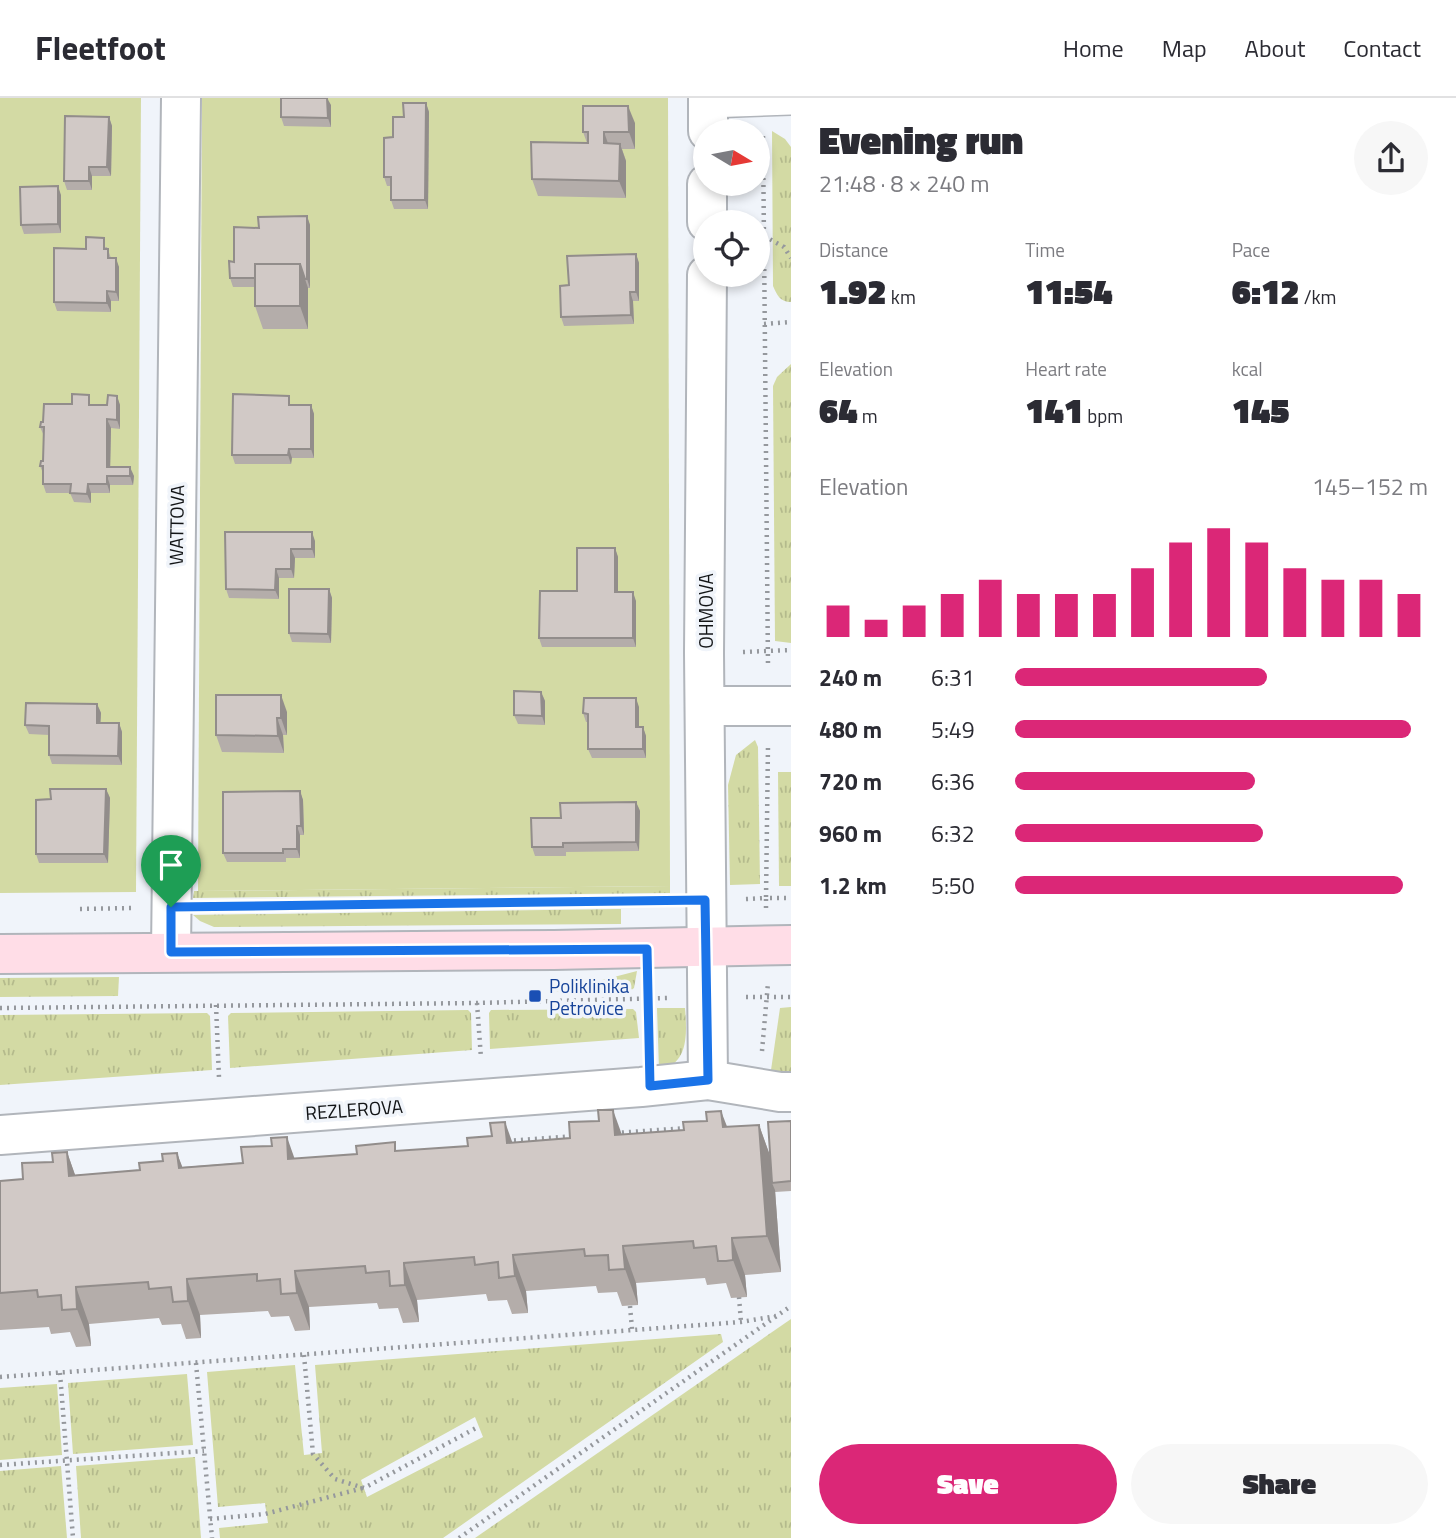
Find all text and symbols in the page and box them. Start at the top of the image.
text: Fleetfoot [35,23,166,73]
text: Home [1063,30,1124,66]
text: Map [1162,30,1207,66]
text: About [1245,30,1305,66]
text: Contact [1343,30,1421,66]
text: Evening run [819,111,1023,169]
north arrow [693,119,770,196]
map controls [693,119,770,287]
button: share [1354,121,1428,195]
text: 21:48 · 8 × 240 m [819,166,989,201]
button: locate [693,210,770,287]
text: Distance [819,235,888,264]
text: Time [1025,235,1065,264]
text: Pace [1232,235,1270,264]
text: 1.92 [819,264,887,318]
text: 11:54 [1025,264,1112,318]
text: 6:12 [1232,264,1300,318]
text: km [887,282,916,311]
text: /km [1300,282,1337,311]
text: Elevation [819,354,893,383]
text: Heart rate [1025,354,1107,383]
text: kcal [1232,354,1263,383]
text: 64 [819,383,858,437]
text: 141 [1025,383,1083,437]
text: 145 [1232,383,1289,437]
text: m [858,401,878,430]
text: bpm [1083,401,1123,430]
text: Elevation [819,469,908,504]
text: 145–152 m [1312,469,1428,504]
street label: WATTOVA [161,484,191,566]
street label: OHMOVA [691,573,720,649]
text: 240 m [819,660,882,695]
text: 6:31 [931,660,975,695]
text: 480 m [819,712,882,747]
text: 5:49 [931,712,975,747]
text: 720 m [819,764,882,799]
text: 6:36 [931,764,975,799]
text: 960 m [819,816,882,851]
text: 6:32 [931,816,975,851]
pin [141,835,201,907]
icon: arrive [152,846,190,884]
text: 1.2 km [819,868,887,903]
text: 5:50 [931,868,975,903]
place label: Poliklinika Petrovice [549,971,630,1022]
marker: Poliklinika Petrovice [527,988,543,1004]
street label: REZLEROVA [304,1091,404,1127]
button: Save [819,1444,1117,1524]
button: Share [1131,1444,1428,1524]

